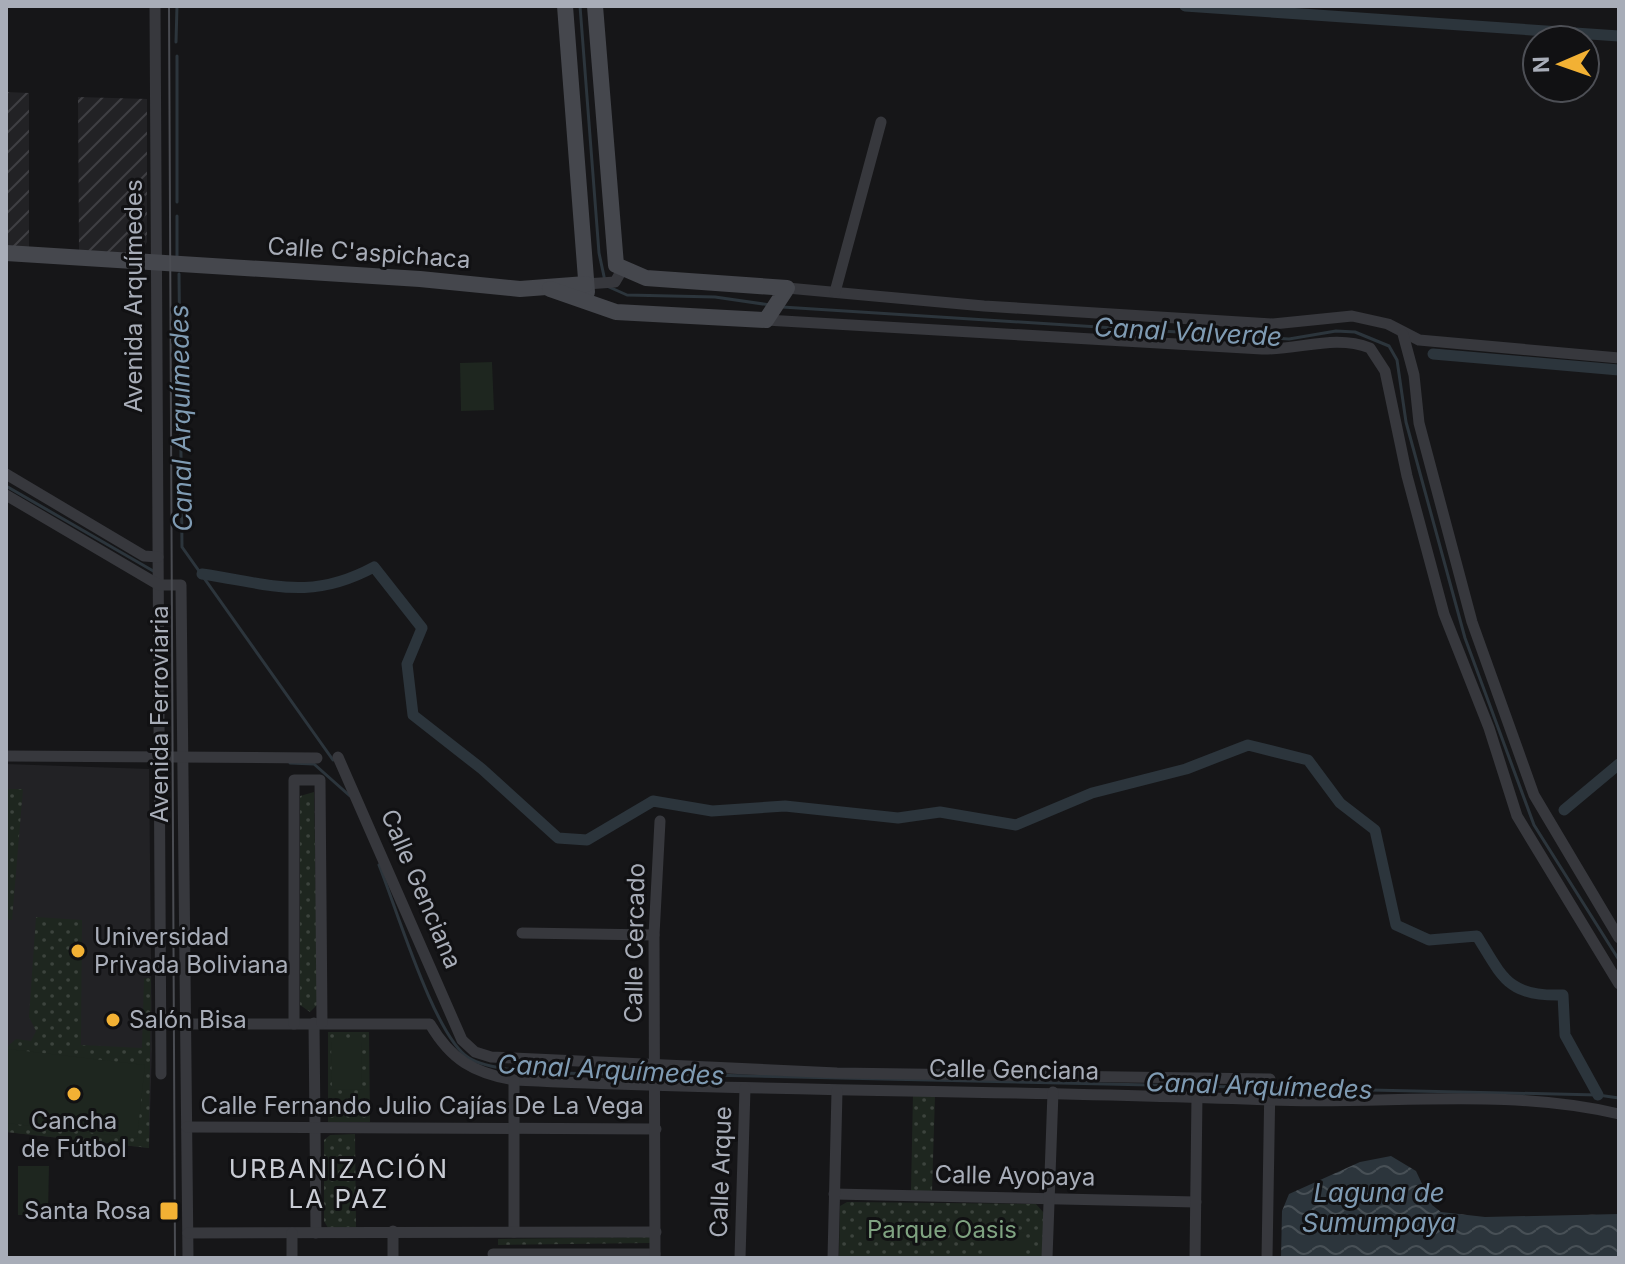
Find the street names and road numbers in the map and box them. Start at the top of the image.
street label: Avenida Arquímedes [119,179,148,413]
street label: Calle C'aspichaca [266,231,472,274]
street label: Avenida Ferroviaria [145,605,174,823]
street label: Calle Genciana [375,805,468,973]
street label: Calle Cercado [619,863,650,1023]
street label: Calle Genciana [929,1054,1099,1085]
street label: Calle Fernando Julio Cajías De La Vega [200,1091,644,1120]
street label: Calle Arque [704,1106,737,1238]
street label: Calle Ayopaya [934,1160,1096,1191]

